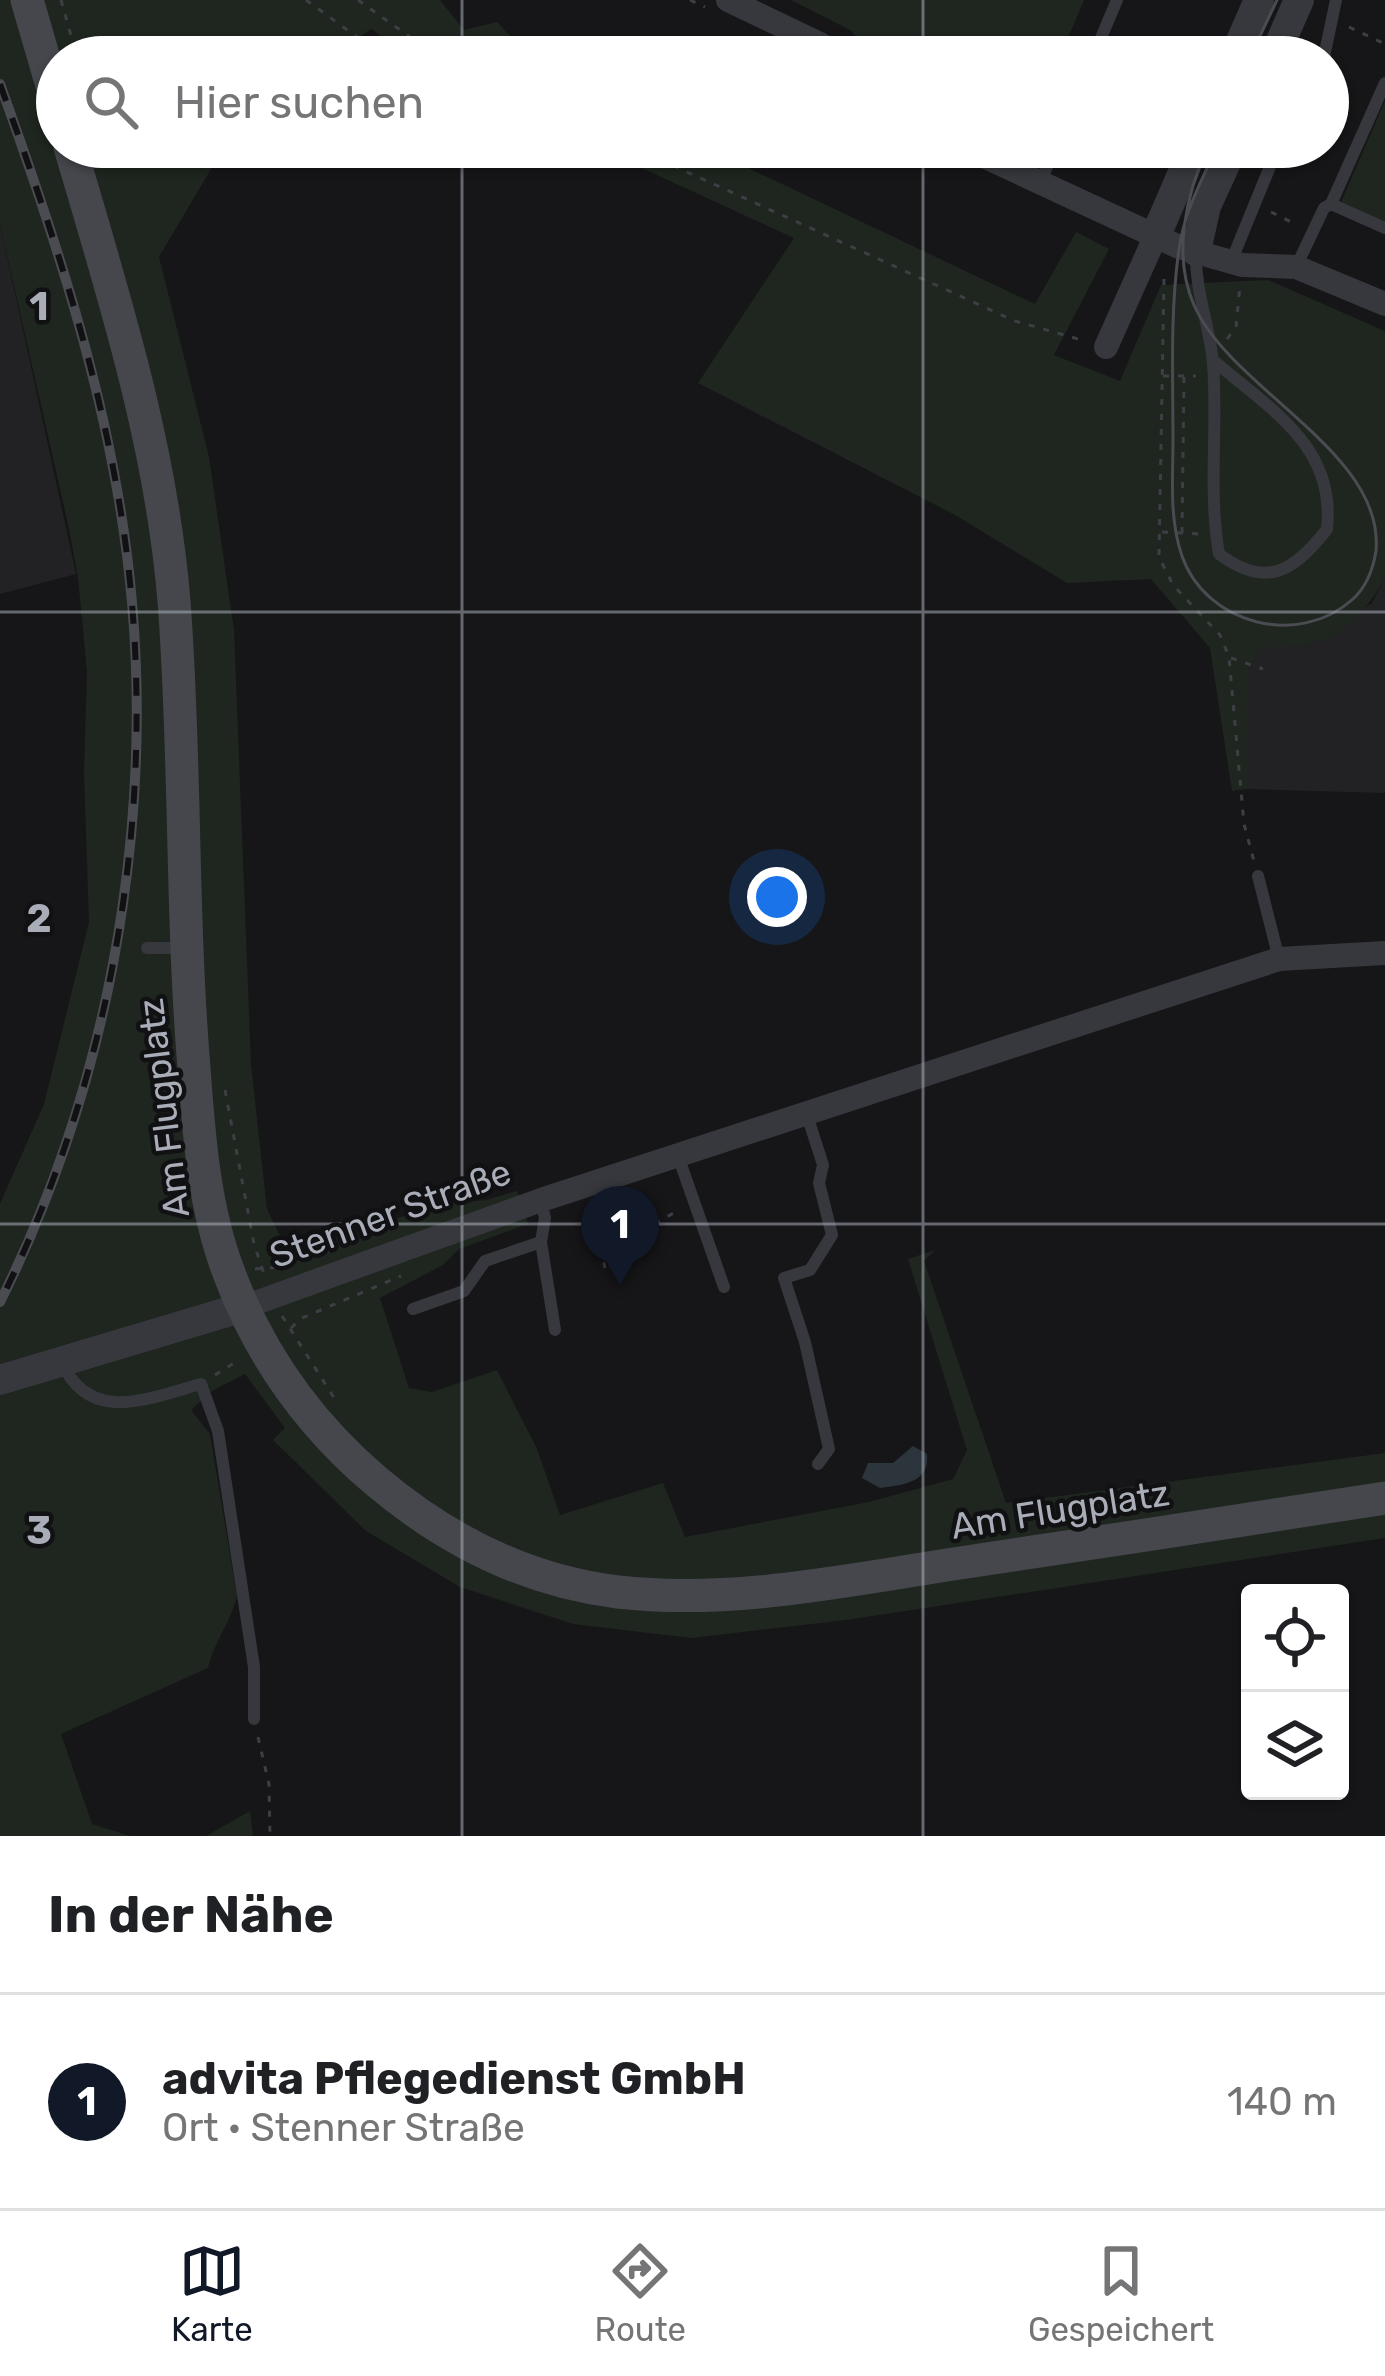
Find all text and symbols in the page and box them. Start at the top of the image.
search box [36,36,1349,168]
icon: search [78,69,144,135]
text: Hier suchen [174,76,424,129]
text: 1 [29,284,49,330]
your location [747,867,807,927]
text: 2 [26,896,52,942]
street label: Am Flugplatz [129,996,198,1220]
street label: Stenner Straße [264,1150,516,1277]
pin: 1 [581,1186,659,1285]
street label: Am Flugplatz [948,1471,1172,1548]
text: 3 [26,1508,52,1554]
map controls [1241,1584,1349,1800]
button: locate [1241,1584,1349,1692]
button: layers [1241,1692,1349,1800]
text: In der Nähe [48,1884,334,1945]
text: advita Pflegedienst GmbH [162,2052,746,2105]
text: 1 [77,2079,97,2125]
text: 140 m [1227,2079,1337,2125]
text: Ort · Stenner Straße [162,2105,525,2151]
tab: Karte [171,2238,253,2349]
tab: Route [594,2238,686,2349]
tab: Gespeichert [1028,2238,1214,2349]

